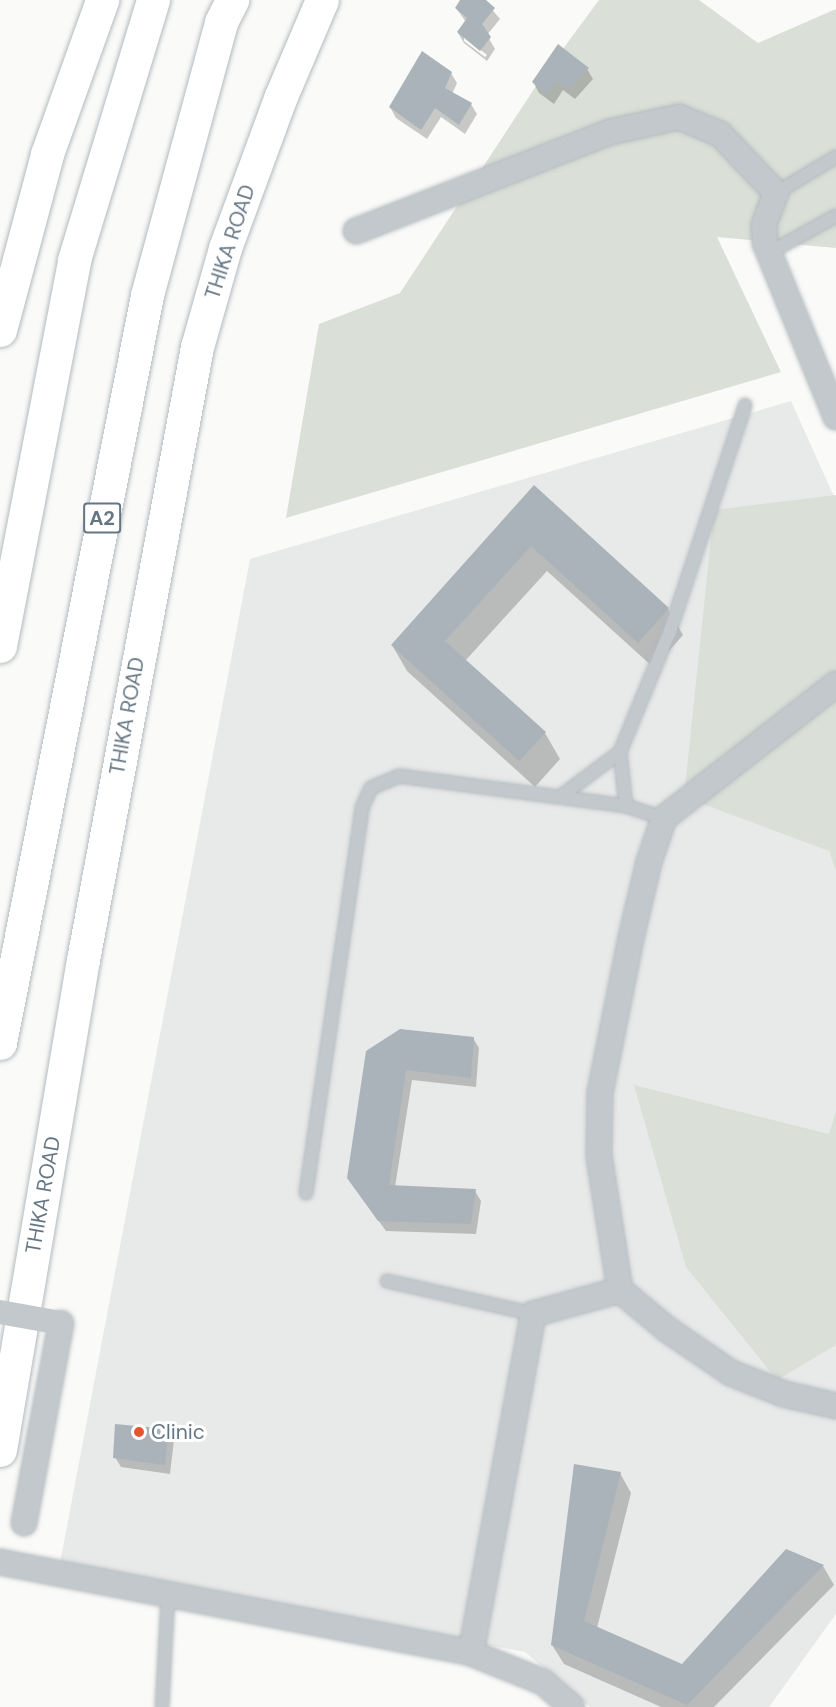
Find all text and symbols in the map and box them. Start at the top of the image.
street label: THIKA ROAD [200,182,260,302]
road number: A2 [82,501,122,535]
street label: THIKA ROAD [104,655,150,777]
street label: THIKA ROAD [20,1134,66,1256]
place label: Clinic [151,1419,205,1445]
marker: Clinic [132,1425,146,1439]

